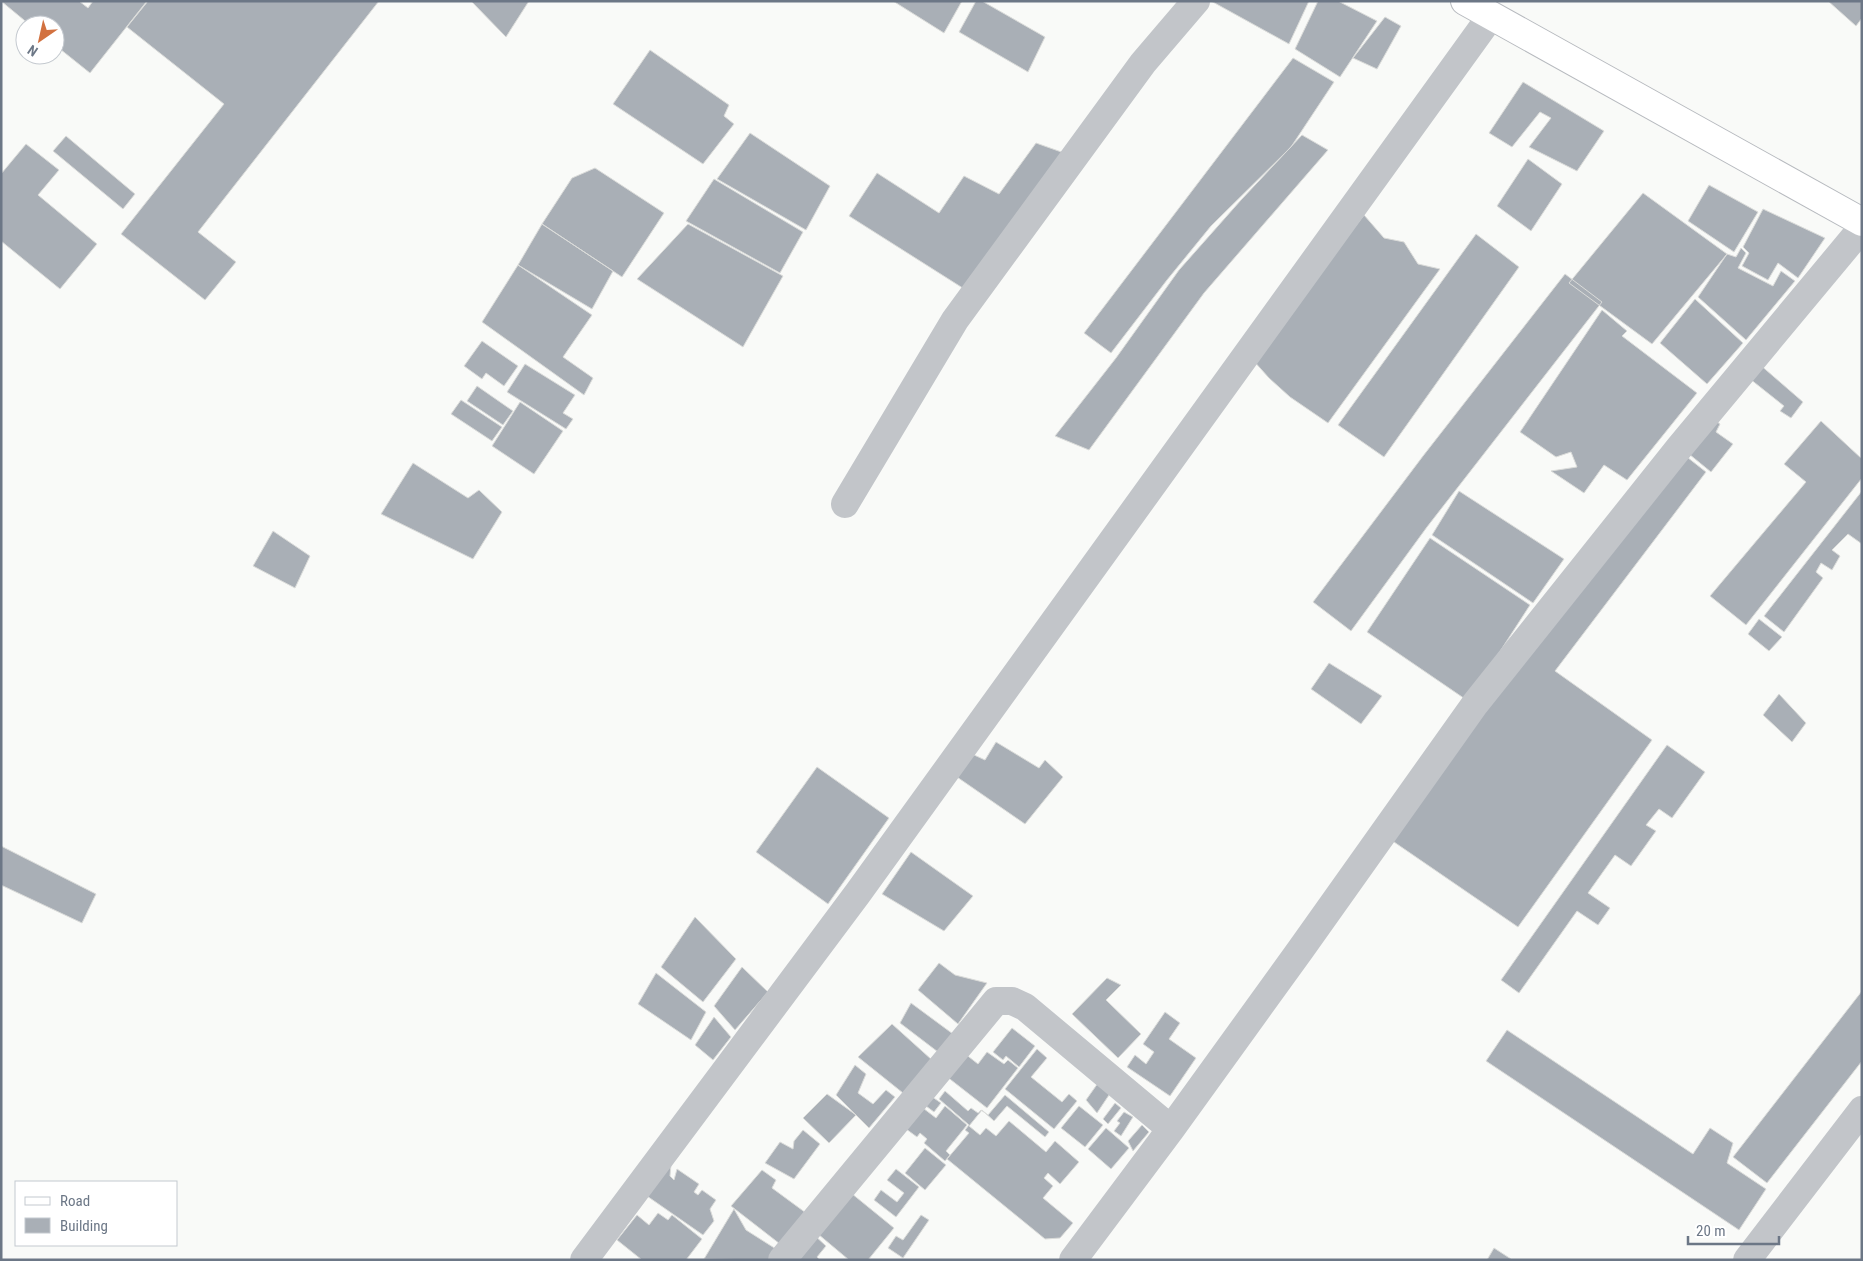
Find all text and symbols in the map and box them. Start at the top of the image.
north arrow [15,15,65,65]
text: N [25,42,41,60]
legend [15,1181,178,1246]
text: Road [60,1192,90,1210]
scale bar [1688,1214,1779,1246]
text: Building [60,1217,108,1235]
text: 20 m [1696,1222,1726,1240]

